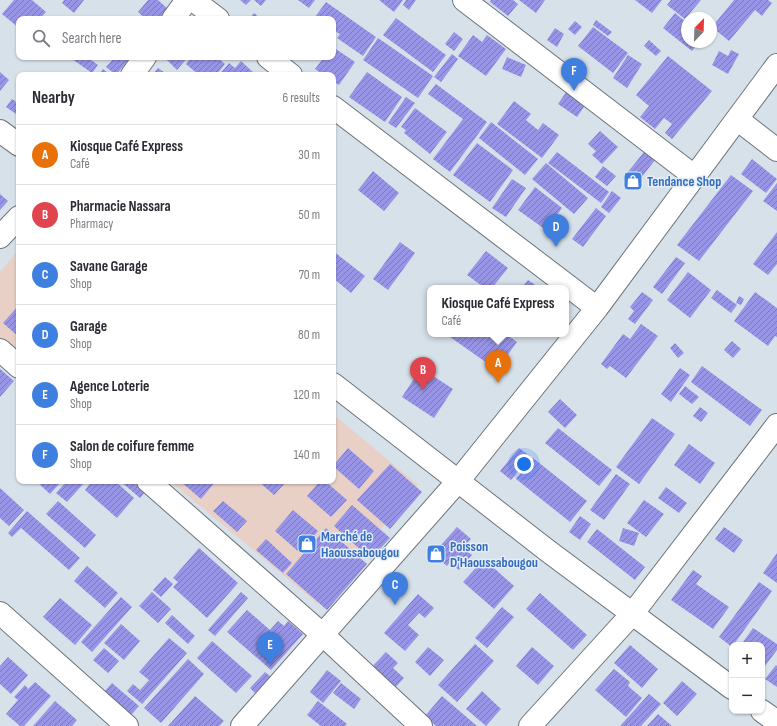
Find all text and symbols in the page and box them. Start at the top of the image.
north arrow [681,12,717,48]
search box [16,16,336,60]
icon: search [30,27,52,49]
text: Search here [62,29,122,48]
pin: F [561,58,587,91]
text: Nearby [32,88,75,108]
text: 6 results [282,90,320,106]
text: Kiosque Café Express [70,137,183,156]
text: A [42,147,48,163]
text: 30 m [298,147,320,163]
text: Café [70,156,90,172]
shop icon: Tendance Shop [622,170,644,192]
place label: Tendance Shop [647,173,721,190]
text: Pharmacie Nassara [70,197,171,216]
text: B [42,207,48,223]
text: 50 m [299,207,320,223]
pin: D [543,214,569,247]
text: Pharmacy [70,216,113,232]
text: Savane Garage [70,257,148,276]
text: C [42,267,48,283]
text: 70 m [299,267,320,283]
text: Shop [70,276,92,292]
popup [427,285,569,337]
text: Kiosque Café Express [442,294,554,313]
text: Café [442,313,461,329]
text: Garage [70,317,107,336]
text: D [42,327,48,343]
text: 80 m [298,327,320,343]
text: Shop [70,336,92,352]
pin: A [485,350,511,383]
pin: B [410,357,436,390]
text: Agence Loterie [70,377,149,396]
text: E [42,387,48,403]
text: 120 m [294,387,320,403]
text: Shop [70,396,92,412]
text: Salon de coifure femme [70,437,194,456]
text: F [42,447,48,463]
text: 140 m [294,447,320,463]
your location [514,454,534,474]
text: Shop [70,456,92,472]
place label: Marché de Haoussabougou [321,528,399,561]
shop icon: Marché de Haoussabougou [296,533,318,555]
place label: Poisson D'Haoussabougou [450,538,538,571]
shop icon: Poisson D'Haoussabougou [425,543,447,565]
pin: C [382,572,408,605]
pin: E [257,632,283,665]
map controls [729,642,765,714]
button: + [729,642,765,678]
button: − [729,678,765,714]

